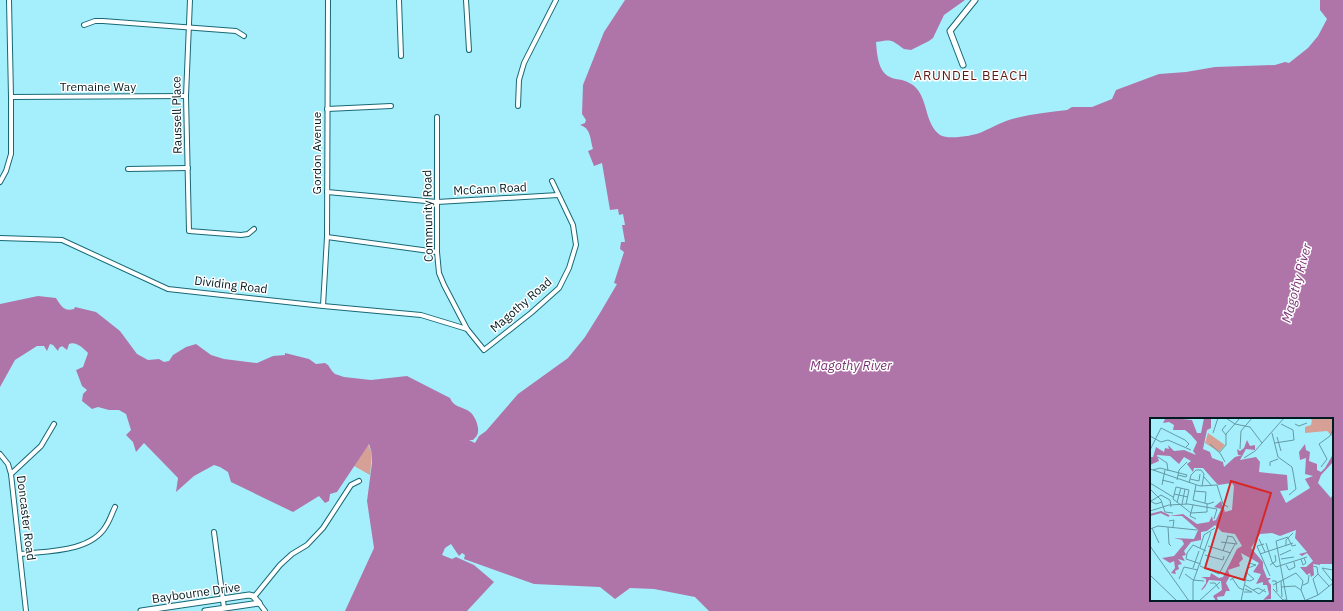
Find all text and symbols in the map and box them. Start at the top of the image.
district label: ARUNDEL BEACH [914,67,1028,84]
street label: Raussell Place [168,76,185,154]
street label: Tremaine Way [60,79,136,94]
street label: Gordon Avenue [309,111,324,194]
street label: Community Road [419,170,436,262]
street label: McCann Road [453,179,527,198]
water label: Magothy River [1278,240,1316,325]
street label: Dividing Road [194,273,268,296]
street label: Magothy Road [487,274,554,335]
water label: Magothy River [810,357,893,374]
inset map [1150,418,1333,601]
street label: Doncaster Road [14,475,39,561]
street label: Baybourne Drive [151,579,242,606]

